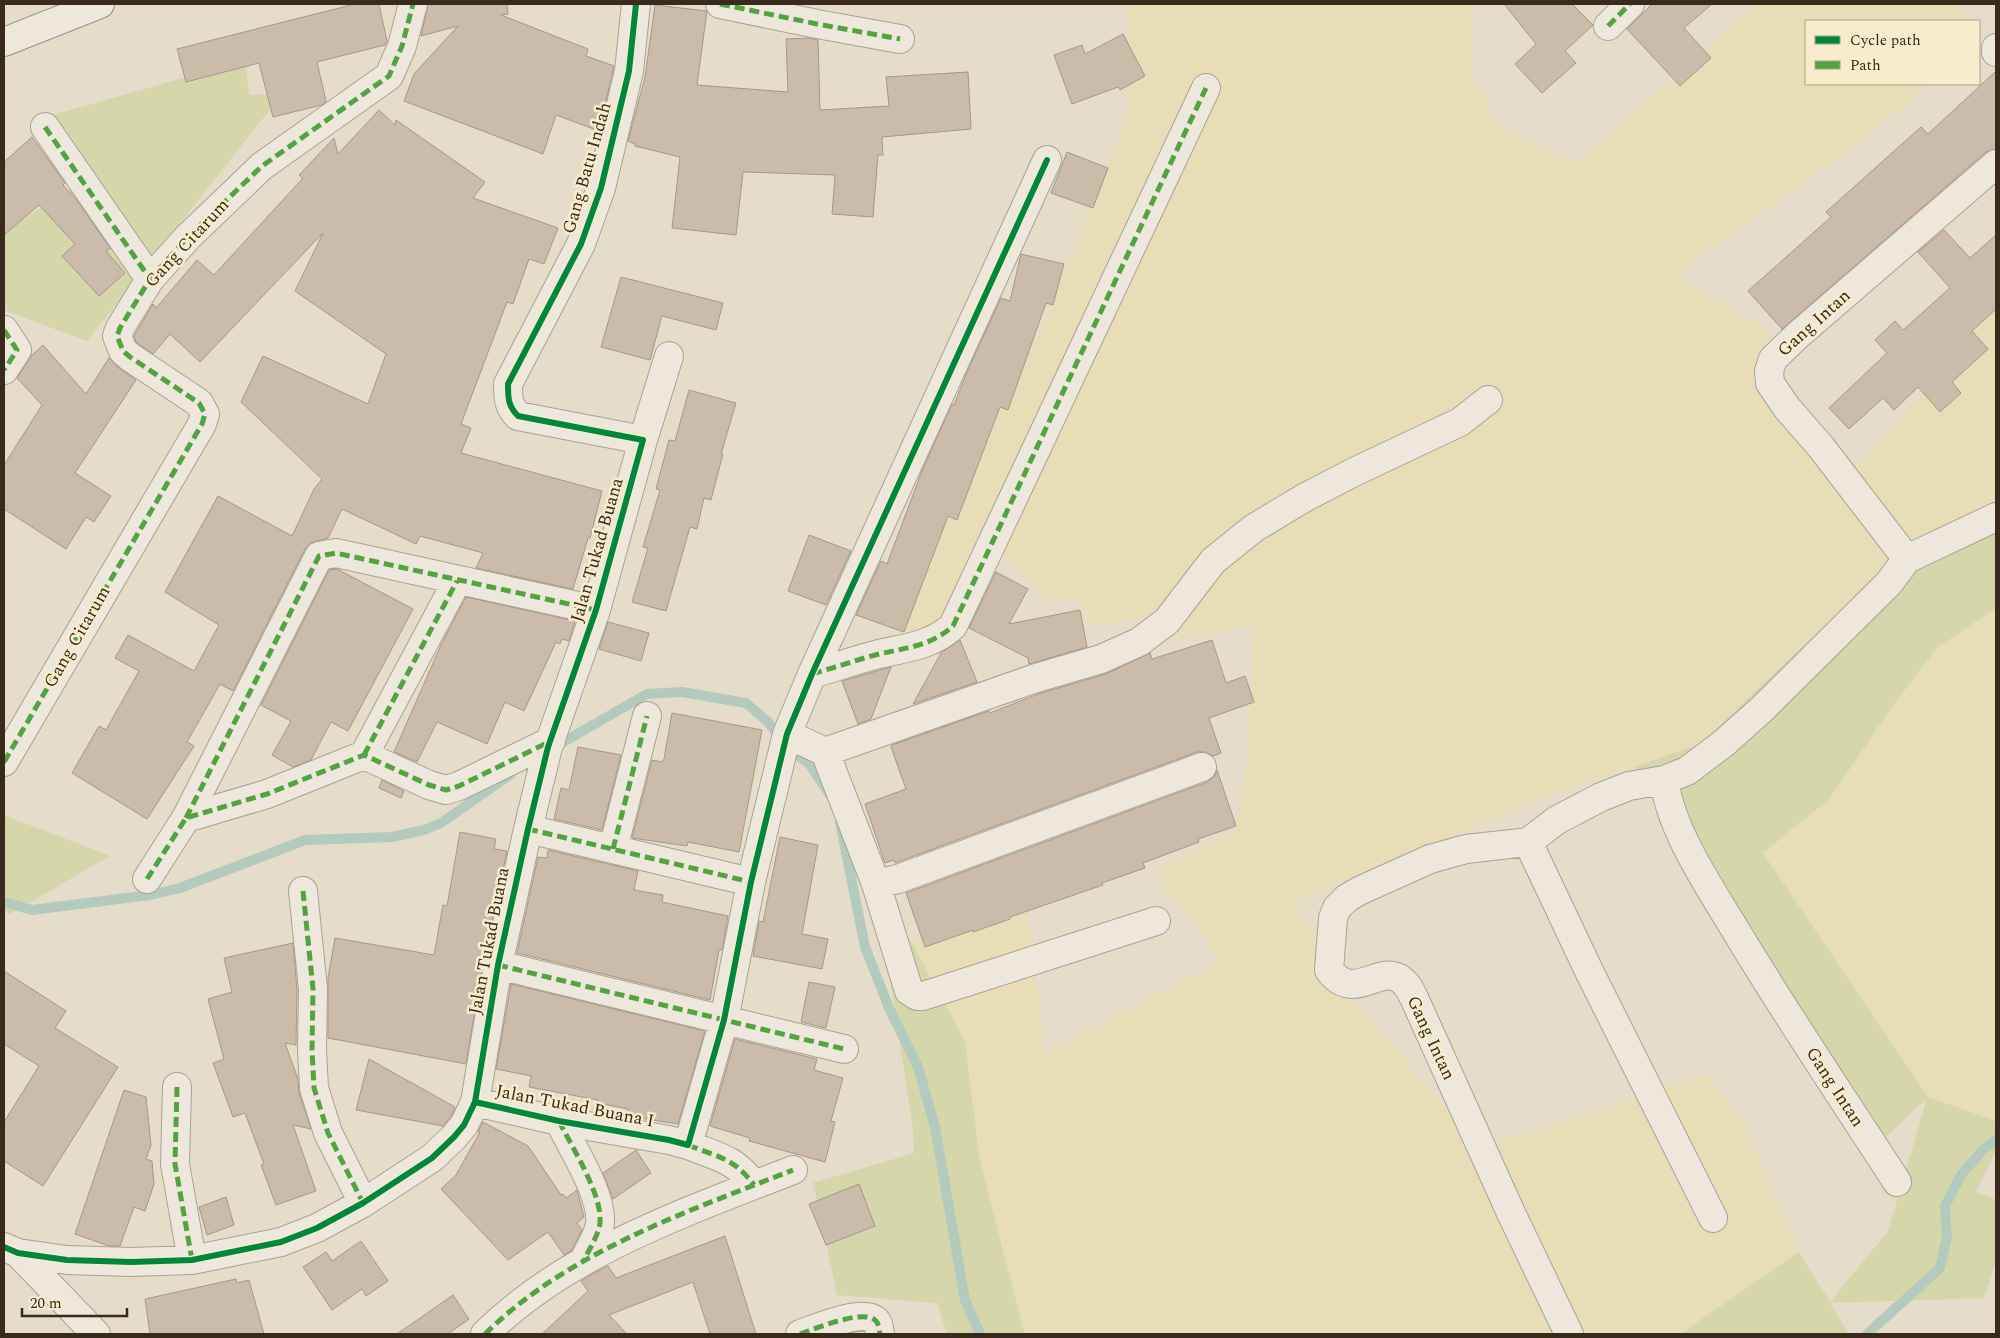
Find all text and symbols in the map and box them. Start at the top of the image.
legend [1805,20,1980,85]
text: Cycle path [1850,29,1921,52]
text: Path [1850,54,1881,77]
street label: Gang Batu Indah [555,99,619,237]
street label: Gang Citarum [138,192,236,294]
street label: Gang Intan [1771,283,1857,363]
street label: Jalan Tukad Buana [563,474,631,626]
street label: Gang Citarum [37,581,117,693]
street label: Jalan Tukad Buana [461,865,517,1017]
street label: Gang Intan [1400,991,1462,1085]
street label: Gang Intan [1799,1042,1871,1132]
street label: Jalan Tukad Buana I [493,1077,657,1135]
scale bar [22,1286,128,1318]
text: 20 m [30,1292,62,1315]

